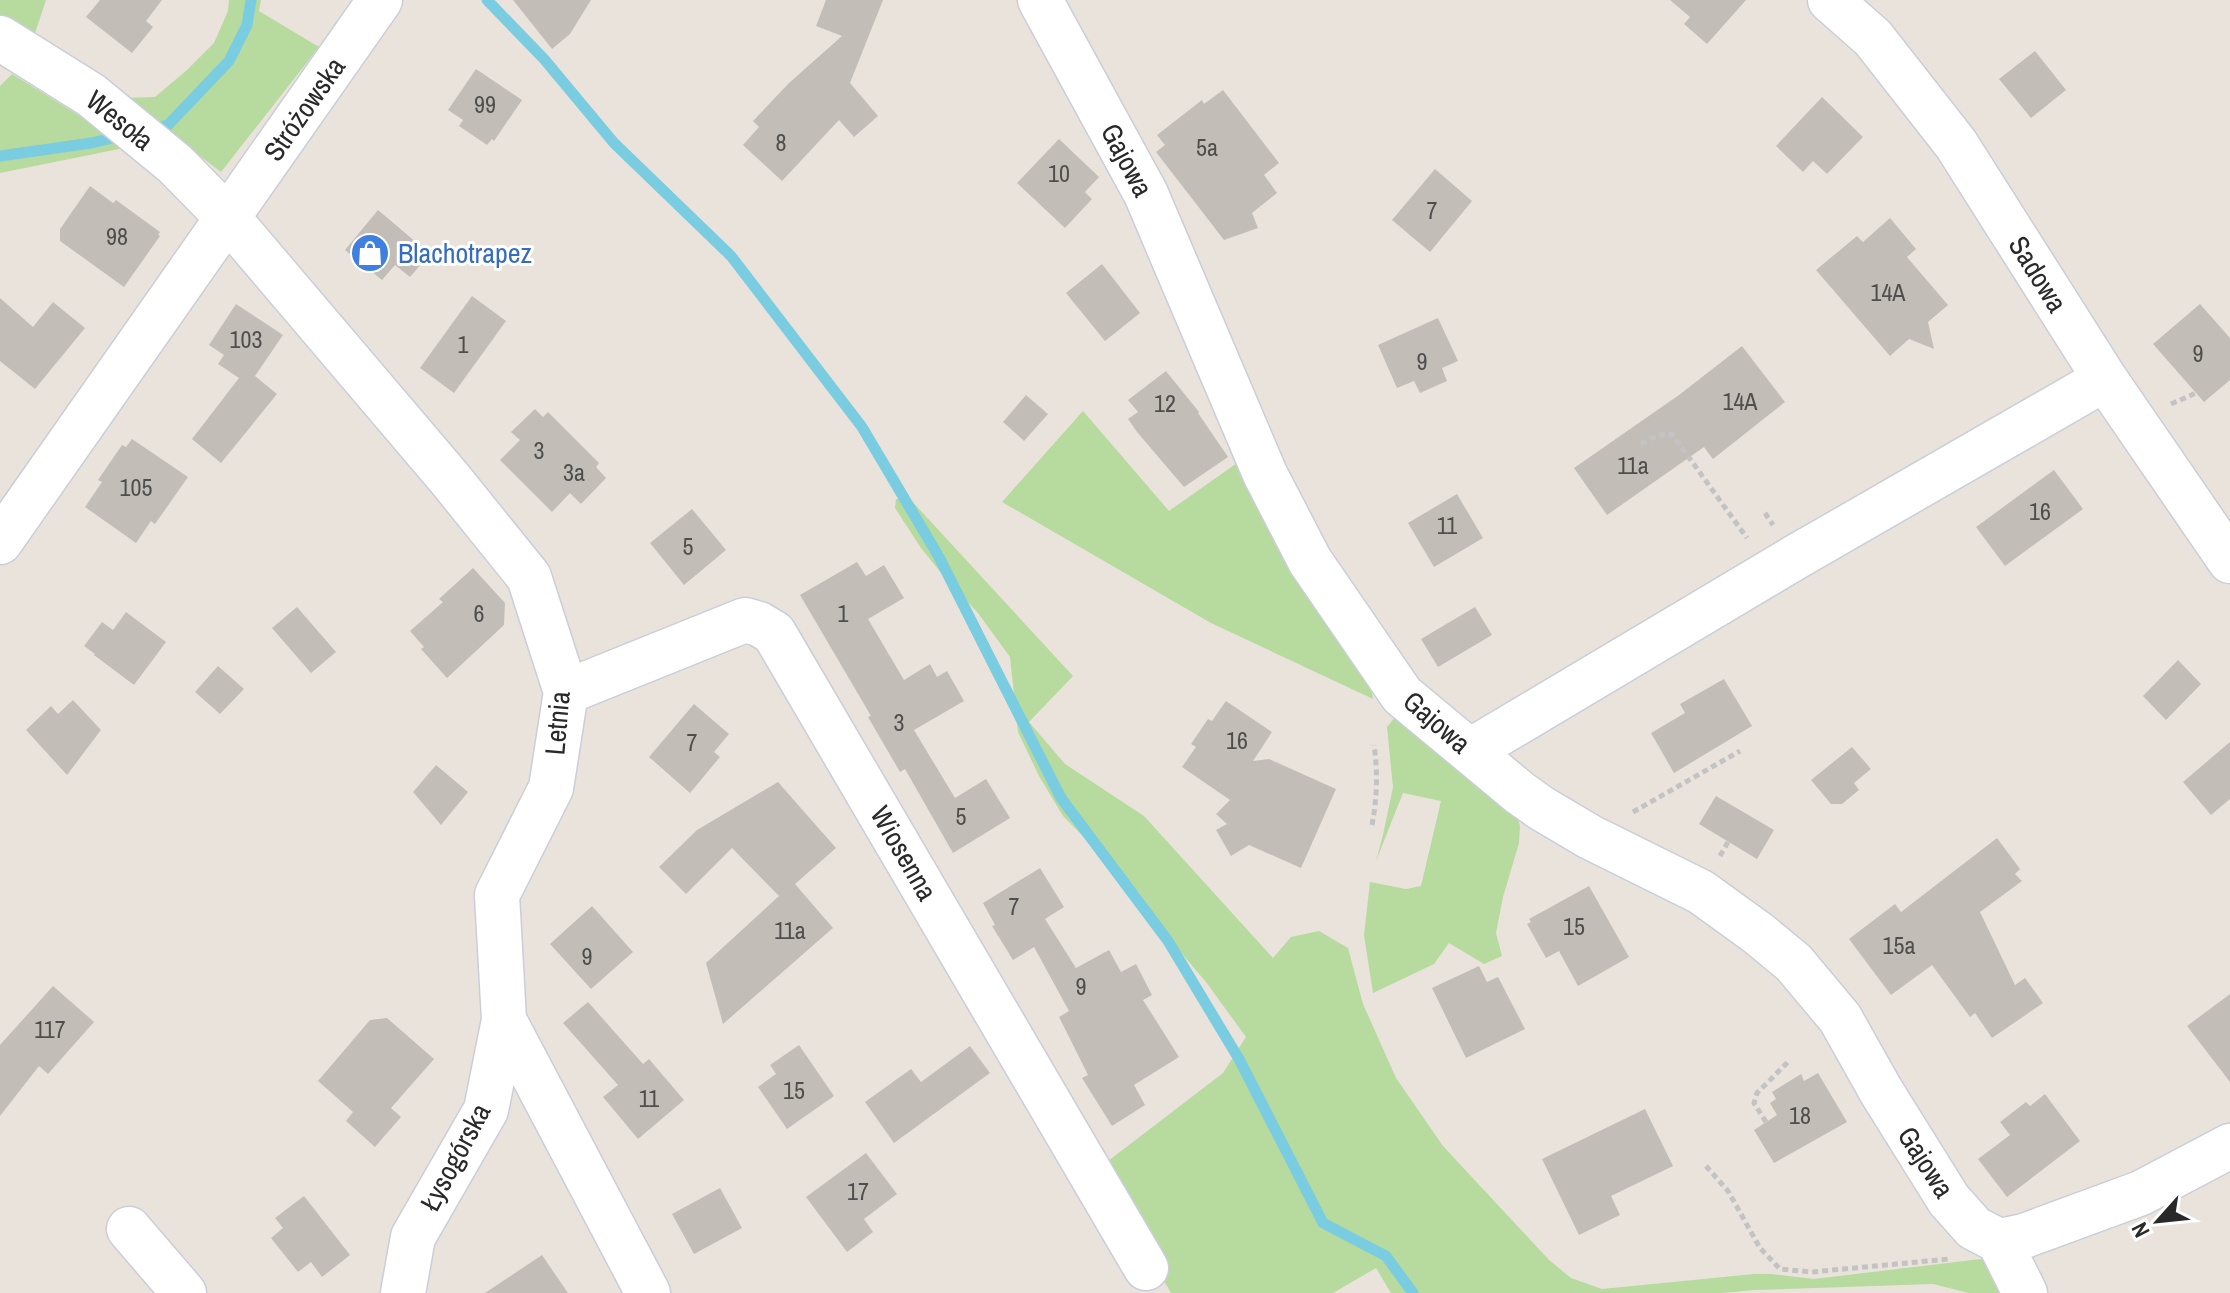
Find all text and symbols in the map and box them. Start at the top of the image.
street label: Stróżowska [254,49,354,169]
street label: Wesoła [78,81,162,159]
house number: 99 [474,88,496,120]
street label: Gajowa [1092,117,1162,203]
house number: 8 [776,126,786,158]
house number: 5a [1196,131,1218,163]
house number: 10 [1048,157,1070,189]
house number: 7 [1427,194,1438,226]
house number: 98 [106,220,128,252]
street label: Sadowa [2000,229,2076,319]
shop icon: Blachotrapez [349,232,391,274]
place label: Blachotrapez [398,234,532,272]
house number: 14A [1870,276,1906,308]
house number: 103 [230,323,262,355]
house number: 1 [458,328,469,360]
house number: 9 [2193,337,2203,369]
house number: 9 [1417,345,1427,377]
house number: 14A [1722,385,1758,417]
house number: 12 [1154,387,1176,419]
house number: 3 [534,434,544,466]
house number: 11a [1617,449,1649,481]
house number: 3a [563,456,585,488]
house number: 105 [120,471,152,503]
house number: 16 [2029,495,2051,527]
house number: 11 [1437,509,1457,541]
house number: 5 [683,530,694,562]
house number: 6 [474,597,484,629]
house number: 1 [838,597,849,629]
street label: Gajowa [1395,682,1479,762]
street label: Letnia [535,689,579,756]
house number: 3 [894,706,904,738]
house number: 16 [1226,724,1248,756]
house number: 7 [687,726,698,758]
street label: Wiosenna [862,799,946,907]
house number: 5 [956,800,967,832]
house number: 7 [1009,890,1020,922]
house number: 15 [1563,910,1585,942]
house number: 11a [774,914,806,946]
house number: 15a [1883,929,1915,961]
house number: 9 [582,940,592,972]
house number: 9 [1076,970,1086,1002]
house number: 117 [34,1013,66,1045]
house number: 15 [783,1074,805,1106]
house number: 11 [639,1082,659,1114]
street label: Łysogórska [411,1096,499,1217]
house number: 18 [1789,1099,1811,1131]
street label: Gajowa [1889,1119,1963,1205]
house number: 17 [847,1175,869,1207]
north arrow [2118,1181,2198,1261]
text: N [2124,1217,2157,1243]

